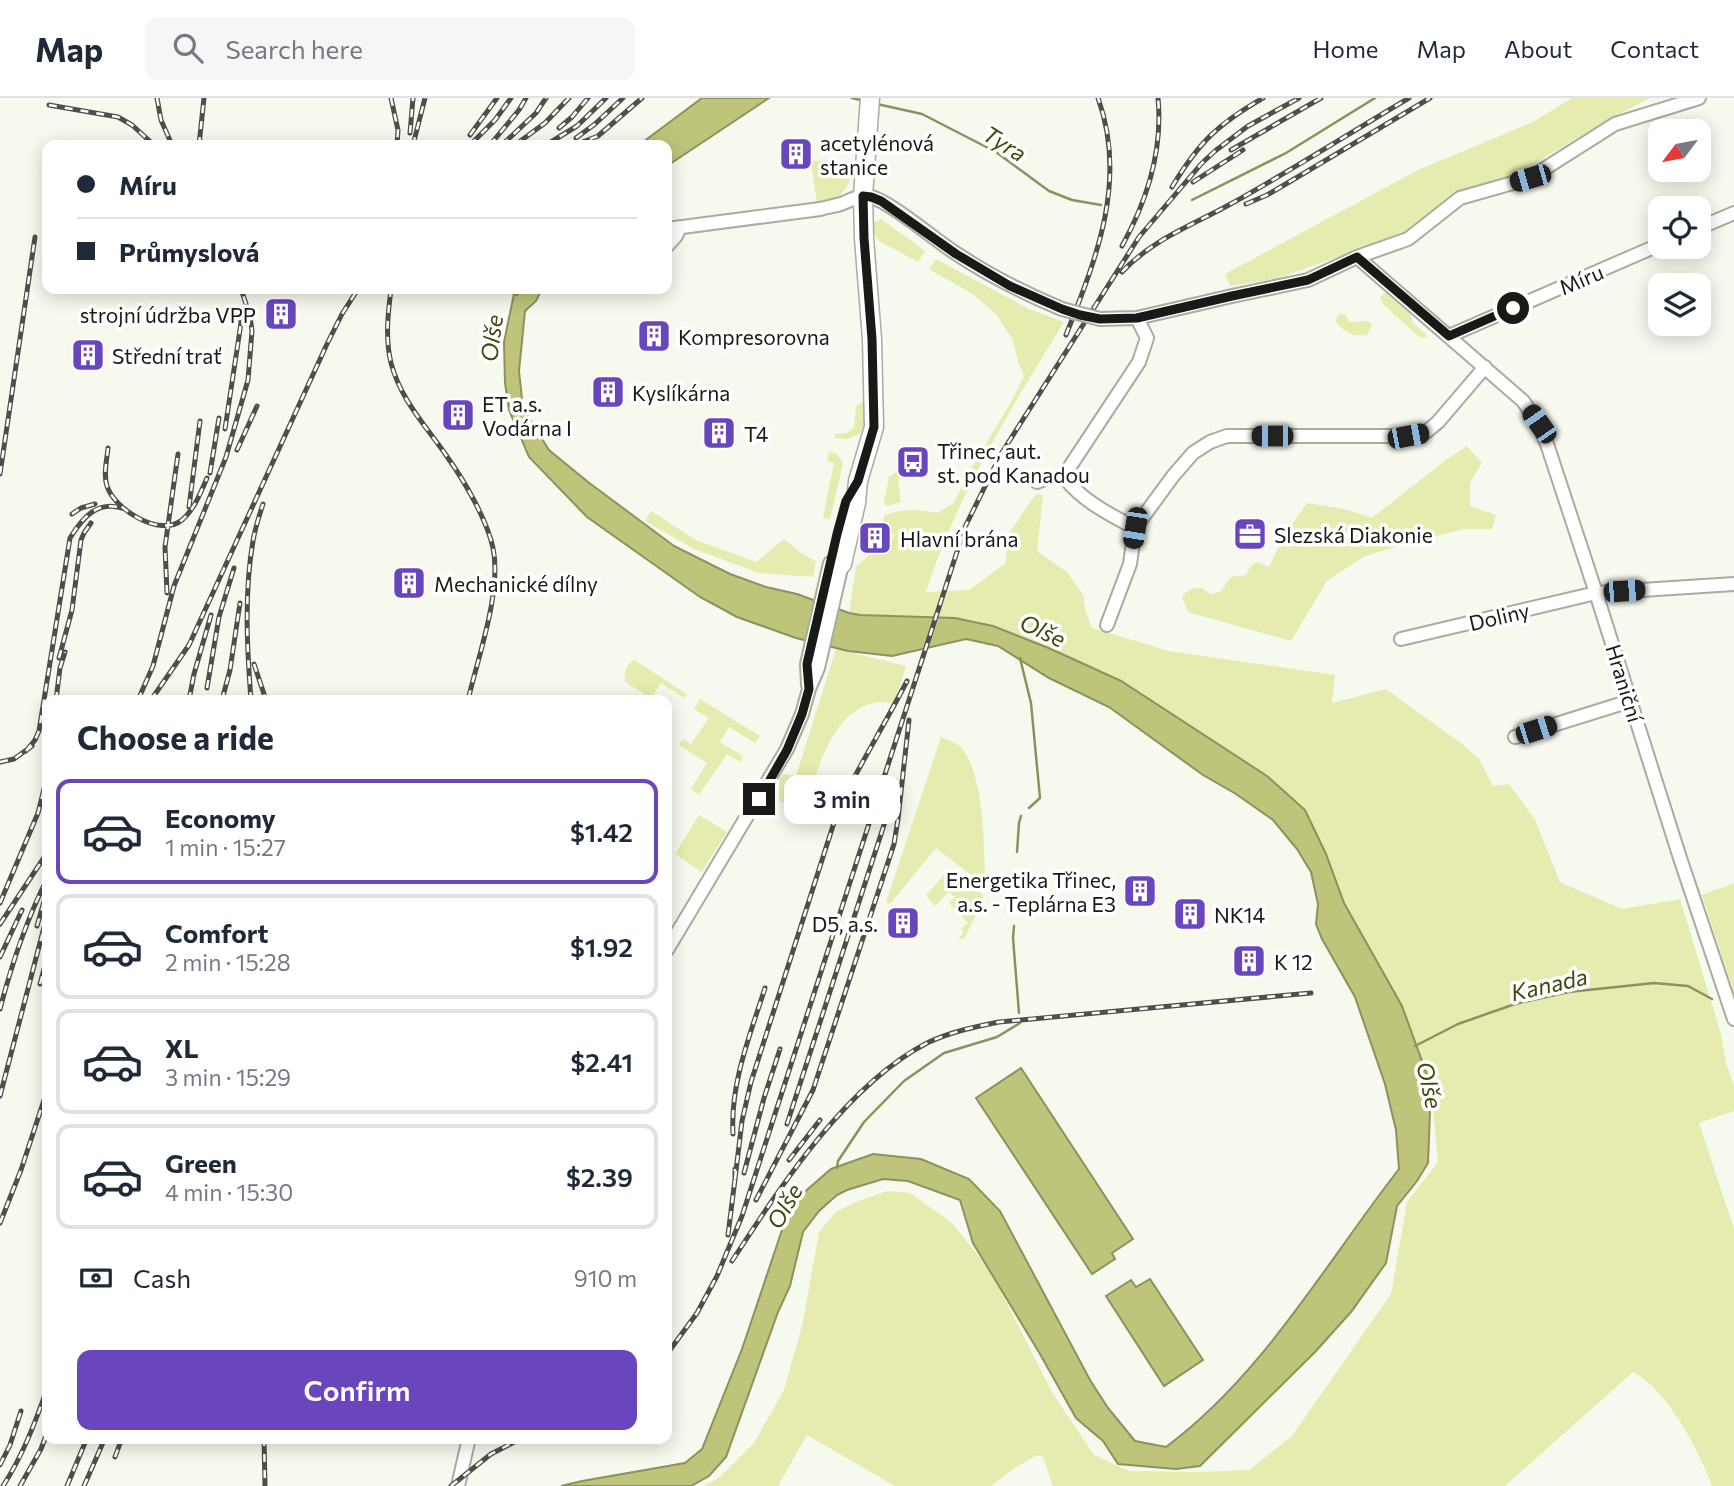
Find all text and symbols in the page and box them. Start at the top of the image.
search box [145,17,635,80]
text: Map [35,28,103,69]
icon: search [169,29,207,67]
text: Search here [225,33,363,64]
text: Home [1313,34,1379,63]
text: Map [1417,34,1466,63]
text: About [1504,34,1572,63]
text: Contact [1610,34,1699,63]
water label: Tyra [978,119,1032,167]
north arrow [1648,119,1712,182]
map controls [1648,119,1711,336]
place label: acetylénová stanice [820,130,934,179]
building icon: acetylénová stanice [777,135,815,173]
car [1507,162,1554,194]
text: Míru [119,169,177,200]
button: locate [1648,196,1711,259]
text: Průmyslová [119,236,259,267]
street label: Míru [1555,259,1607,299]
button: layers [1648,273,1711,336]
route start [1497,292,1529,324]
building icon: strojní údržba VPP [262,295,300,333]
place label: strojní údržba VPP [80,302,256,327]
water label: Olše [474,313,508,363]
building icon: Kompresorovna [635,317,673,355]
place label: Kompresorovna [678,324,830,349]
building icon: Střední trať [69,336,107,374]
place label: Střední trať [112,343,222,368]
building icon: Kyslíkárna [589,373,627,411]
place label: Kyslíkárna [632,380,730,405]
place label: ET a.s. Vodárna I [482,391,572,440]
building icon: ET a.s. Vodárna I [439,396,477,434]
car [1519,401,1560,447]
building icon: T4 [700,414,738,452]
place label: T4 [744,421,769,446]
car [1386,422,1431,450]
car [1252,426,1294,447]
place label: Třinec, aut. st. pod Kanadou [937,438,1090,487]
bus stop icon: Třinec, aut. st. pod Kanadou [894,443,932,481]
car [1122,506,1149,550]
office icon: Slezská Diakonie [1231,515,1269,553]
building icon: Hlavní brána [856,519,894,557]
place label: Slezská Diakonie [1274,522,1433,547]
place label: Hlavní brána [900,526,1019,551]
building icon: Mechanické dílny [390,564,428,602]
place label: Mechanické dílny [434,571,598,596]
car [1603,579,1646,603]
street label: Doliny [1466,597,1532,635]
water label: Olše [1016,607,1070,653]
street label: Hraniční [1601,641,1649,726]
car [1513,714,1560,746]
text: Choose a ride [77,717,274,757]
callout: 3 min [784,774,899,824]
route end [743,783,775,815]
text: 3 min [813,785,871,813]
icon: car [81,800,144,863]
text: Economy [165,802,276,833]
text: $1.42 [570,816,633,847]
text: 1 min · 15:27 [165,833,286,861]
place label: Energetika Třinec, a.s. - Teplárna E3 [946,867,1116,916]
building icon: Energetika Třinec, a.s. - Teplárna E3 [1121,872,1159,910]
building icon: NK14 [1171,895,1209,933]
place label: NK14 [1214,902,1266,927]
building icon: D5, a.s. [884,904,922,942]
place label: D5, a.s. [812,911,878,936]
icon: car [81,915,144,978]
text: Comfort [165,917,268,948]
text: $1.92 [570,931,633,962]
building icon: K 12 [1230,942,1268,980]
text: 2 min · 15:28 [165,948,291,976]
place label: K 12 [1274,949,1313,974]
water label: Kanada [1508,962,1590,1006]
icon: car [81,1030,144,1093]
text: XL [165,1032,199,1063]
text: $2.41 [571,1046,633,1077]
water label: Olše [1411,1059,1449,1111]
text: 3 min · 15:29 [165,1063,291,1091]
icon: car [81,1145,144,1208]
text: Green [165,1147,237,1178]
text: $2.39 [566,1161,633,1192]
text: 4 min · 15:30 [165,1178,293,1206]
water label: Olše [760,1179,808,1233]
icon: cash [77,1259,115,1297]
text: Cash [133,1262,191,1293]
text: 910 m [574,1264,637,1292]
button: Confirm [77,1350,637,1430]

